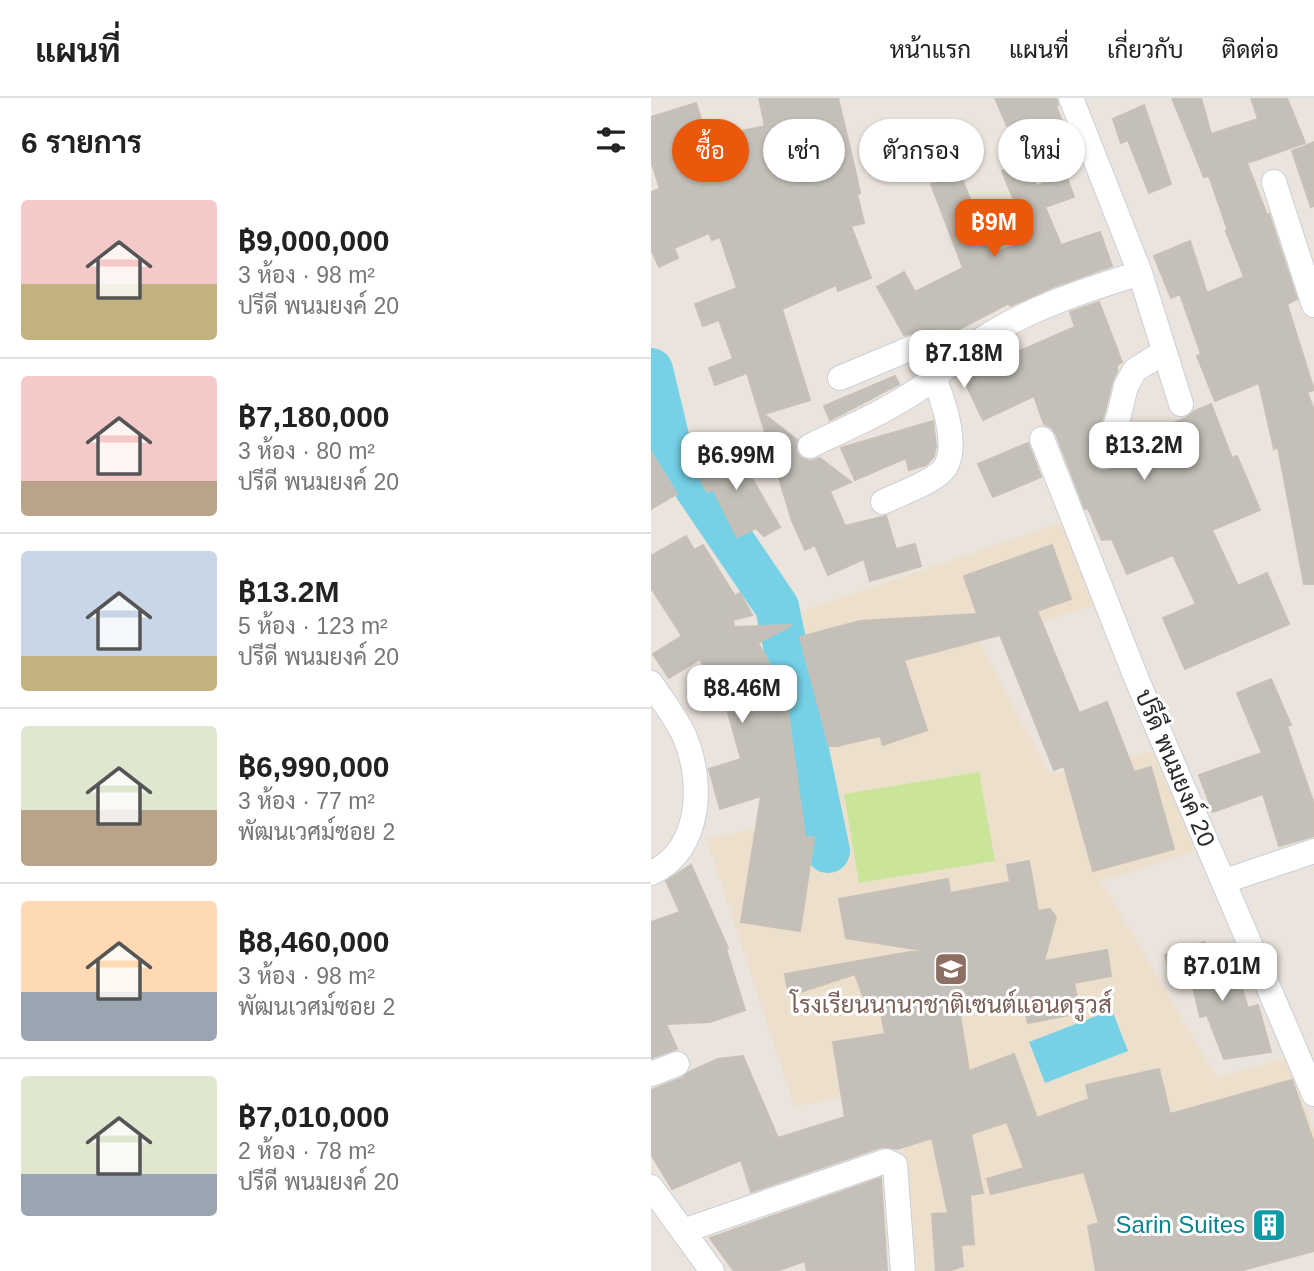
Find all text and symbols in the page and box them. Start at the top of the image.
text: แผนที่ [35,32,121,69]
text: หน้าแรก [890,36,971,63]
text: แผนที่ [1009,36,1069,63]
text: เกี่ยวกับ [1107,36,1184,63]
text: ติดต่อ [1222,36,1279,63]
chip: ซื้อ [672,119,749,182]
chip: เช่า [763,119,845,182]
chip: ตัวกรอง [859,119,984,182]
chip: ใหม่ [998,119,1085,182]
icon: filters [592,121,630,159]
text: 6 รายการ [21,126,142,159]
pin: ฿9M [960,200,1028,259]
text: ฿9M [971,209,1017,235]
text: ฿9,000,000 [238,224,390,257]
icon: home [77,228,161,312]
text: 3 ห้อง · 98 m² [238,262,375,288]
text: ปรีดี พนมยงค์ 20 [238,293,399,319]
pin: ฿7.18M [907,330,1021,390]
text: ฿7.18M [925,340,1003,366]
text: ฿7,180,000 [238,400,390,433]
icon: home [77,404,161,488]
pin: ฿13.2M [1087,422,1201,482]
pin: ฿6.99M [679,432,793,492]
text: ฿13.2M [1105,432,1183,458]
text: 3 ห้อง · 80 m² [238,438,375,464]
text: ฿6.99M [697,442,775,468]
text: ปรีดี พนมยงค์ 20 [238,469,399,495]
text: ฿13.2M [238,575,339,608]
icon: home [77,579,161,663]
text: 5 ห้อง · 123 m² [238,613,388,639]
text: ปรีดี พนมยงค์ 20 [238,644,399,670]
pin: ฿8.46M [685,666,799,725]
text: ฿8.46M [703,675,781,701]
street label: ปรีดี พนมยงค์ 20 [1130,684,1223,850]
text: ฿6,990,000 [238,750,390,783]
icon: home [77,754,161,838]
text: 3 ห้อง · 77 m² [238,788,375,814]
text: พัฒนเวศม์ซอย 2 [238,819,395,845]
text: ฿8,460,000 [238,925,390,958]
icon: home [77,929,161,1013]
pin: ฿7.01M [1165,944,1279,1003]
school or university icon: โรงเรียนนานาชาติเซนต์แอนดรูวส์ [932,950,970,988]
text: ฿7.01M [1183,953,1261,979]
text: 3 ห้อง · 98 m² [238,963,375,989]
place label: โรงเรียนนานาชาติเซนต์แอนดรูวส์ [788,989,1112,1022]
text: พัฒนเวศม์ซอย 2 [238,994,395,1020]
text: ฿7,010,000 [238,1100,390,1133]
icon: home [77,1104,161,1188]
text: 2 ห้อง · 78 m² [238,1138,375,1164]
text: ปรีดี พนมยงค์ 20 [238,1169,399,1195]
building icon: Sarin Suites [1250,1206,1288,1244]
place label: Sarin Suites [1116,1211,1245,1238]

